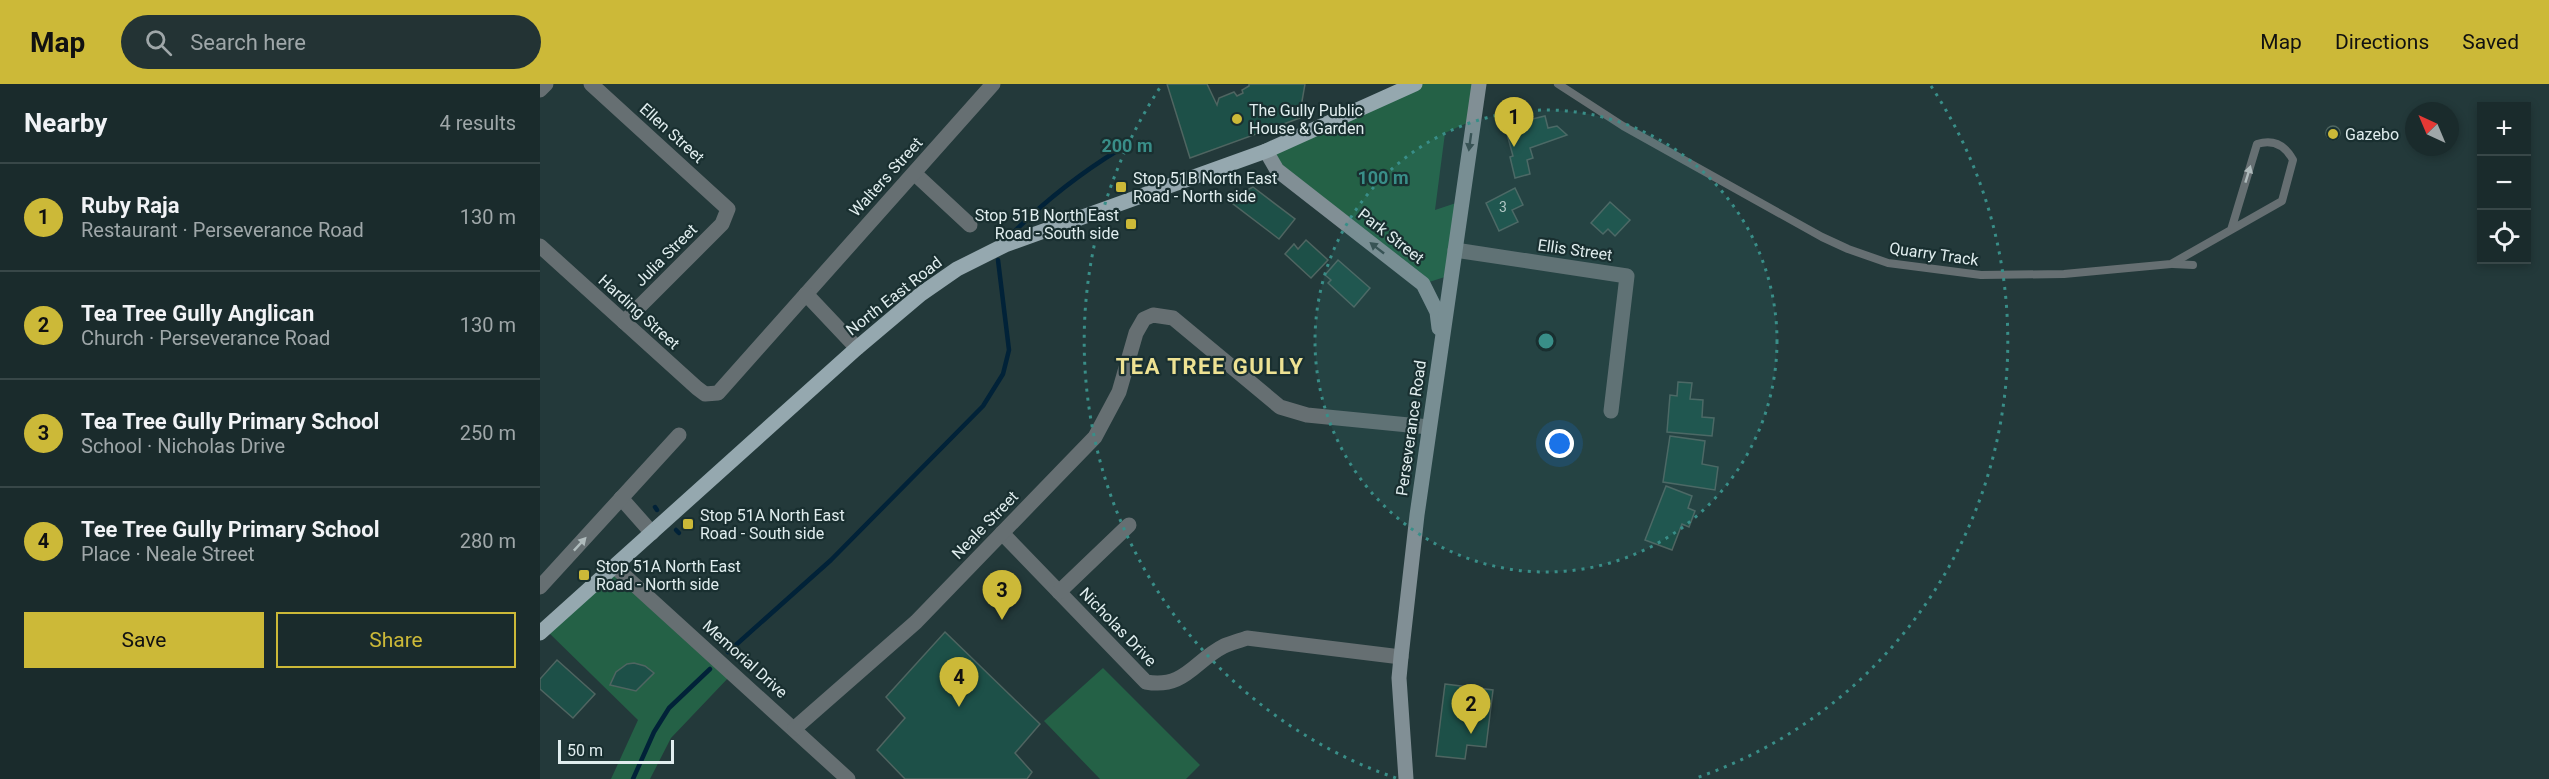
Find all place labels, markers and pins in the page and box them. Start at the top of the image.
pin: 1 [1494,98,1534,147]
place label: The Gully Public House & Garden [1249,101,1364,138]
marker: The Gully Public House & Garden [1230,112,1244,126]
place label: Gazebo [2345,125,2399,144]
marker: Gazebo [2326,127,2340,141]
place label: Stop 51B North East Road - North side [1133,169,1277,206]
marker: Stop 51B North East Road - North side [1114,180,1128,194]
place label: Stop 51B North East Road - South side [975,206,1119,243]
marker: Stop 51B North East Road - South side [1124,217,1138,231]
centre of rings [1536,331,1556,351]
place label: Stop 51A North East Road - South side [700,506,845,543]
marker: Stop 51A North East Road - South side [681,517,695,531]
place label: Stop 51A North East Road - North side [596,557,741,594]
marker: Stop 51A North East Road - North side [577,568,591,582]
pin: 3 [982,570,1022,620]
pin: 4 [940,658,978,707]
pin: 2 [1452,684,1490,734]

